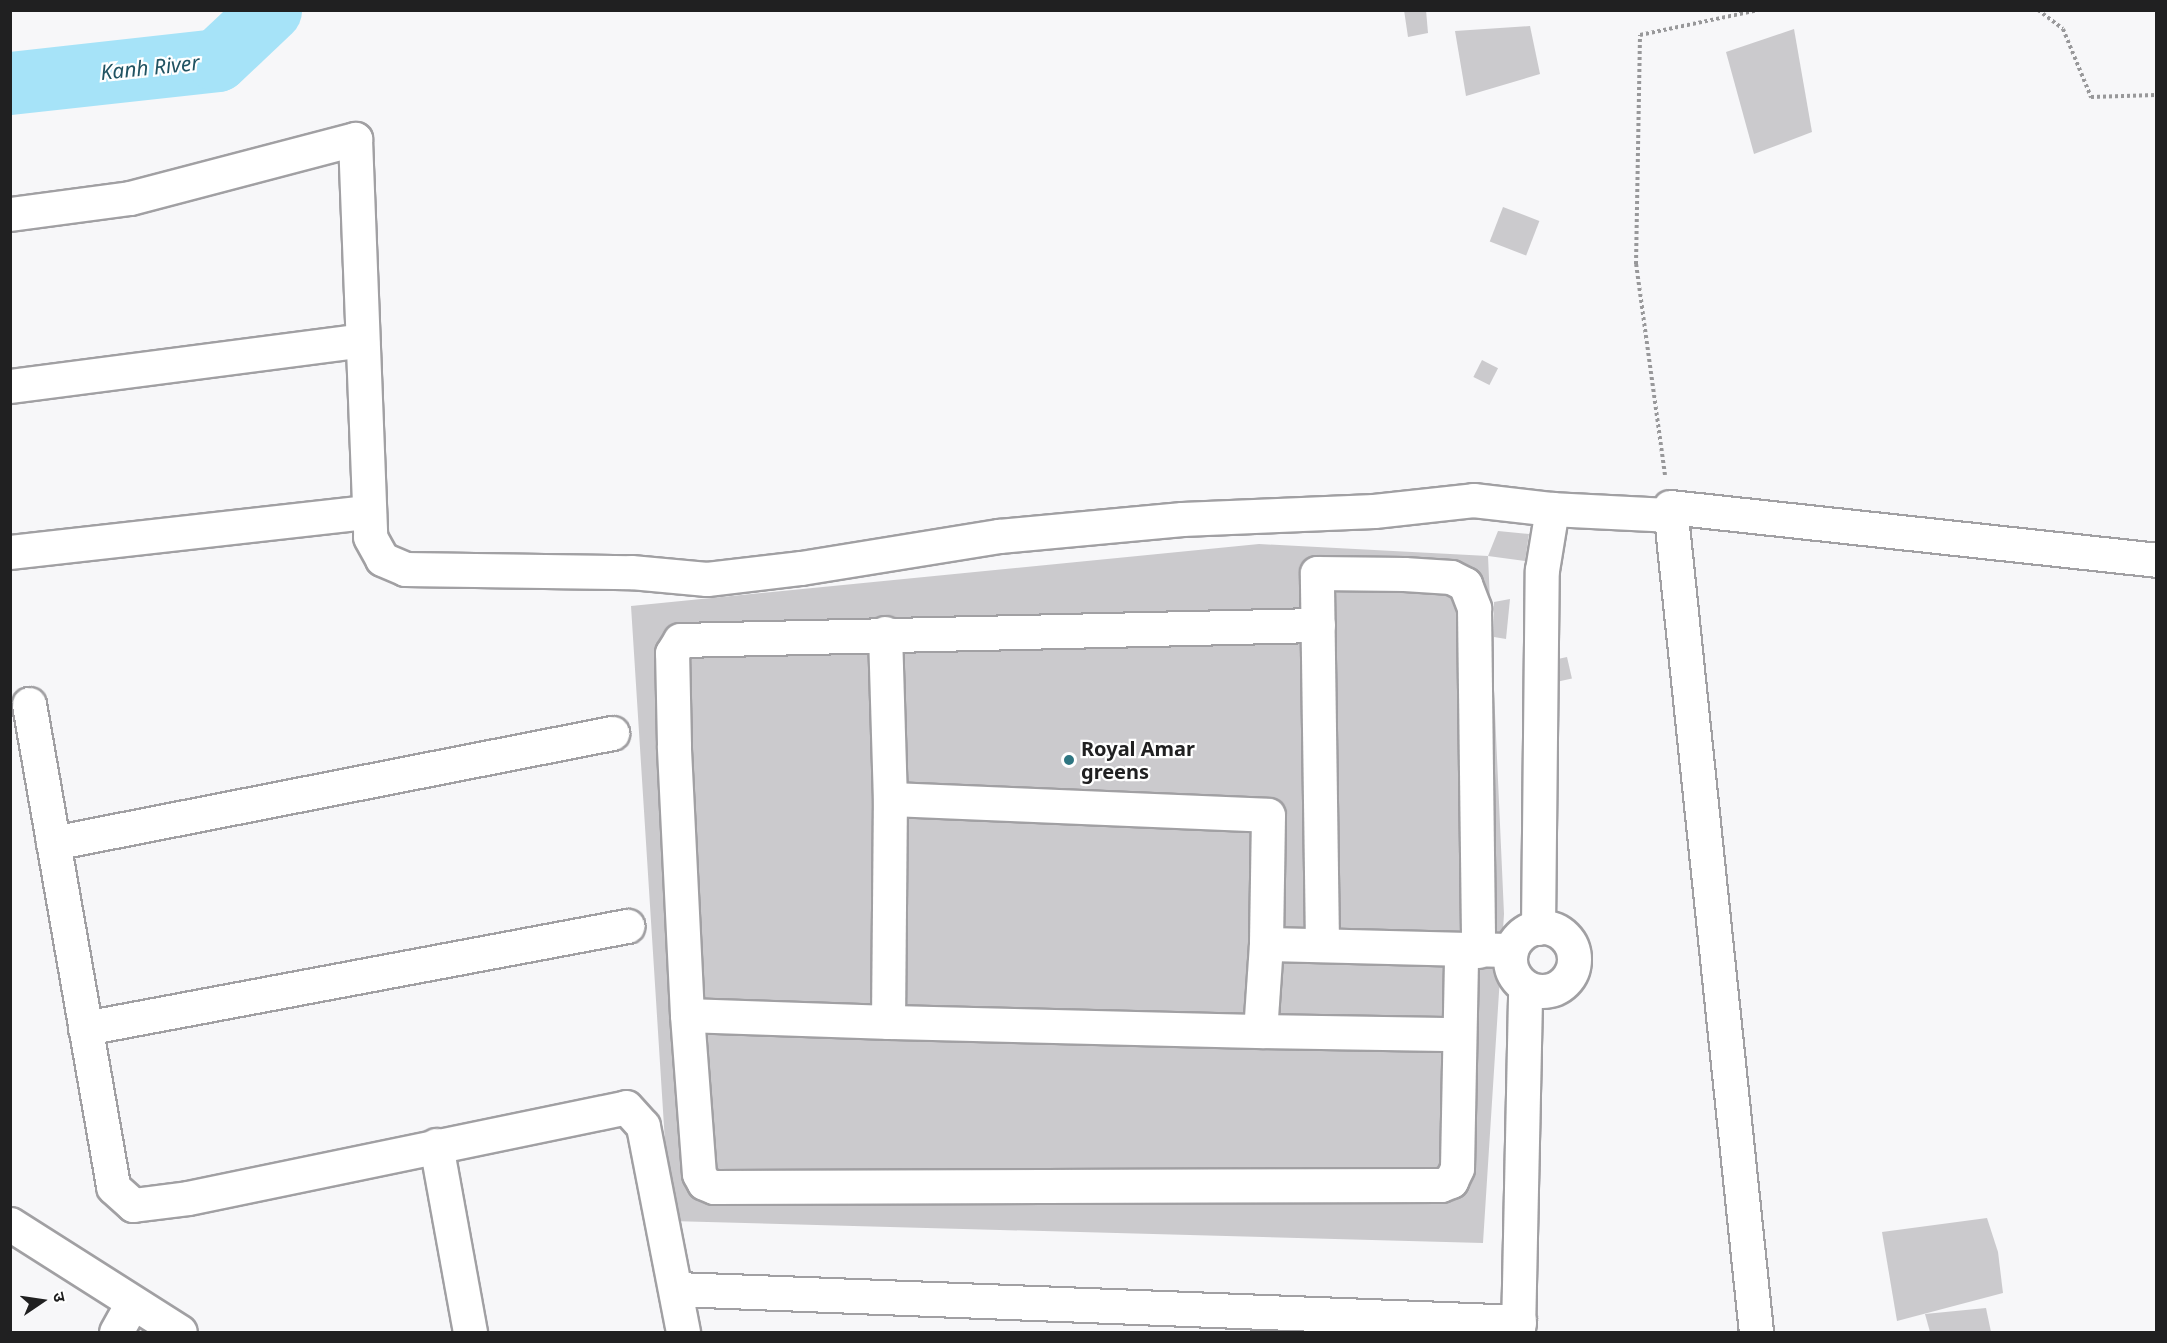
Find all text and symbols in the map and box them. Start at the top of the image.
water label: Kanh River [99,49,201,85]
place label: Royal Amar greens [1081,736,1195,783]
marker: Royal Amar greens [1062,753,1076,767]
north arrow [12,1271,72,1331]
text: उ [48,1290,71,1304]

